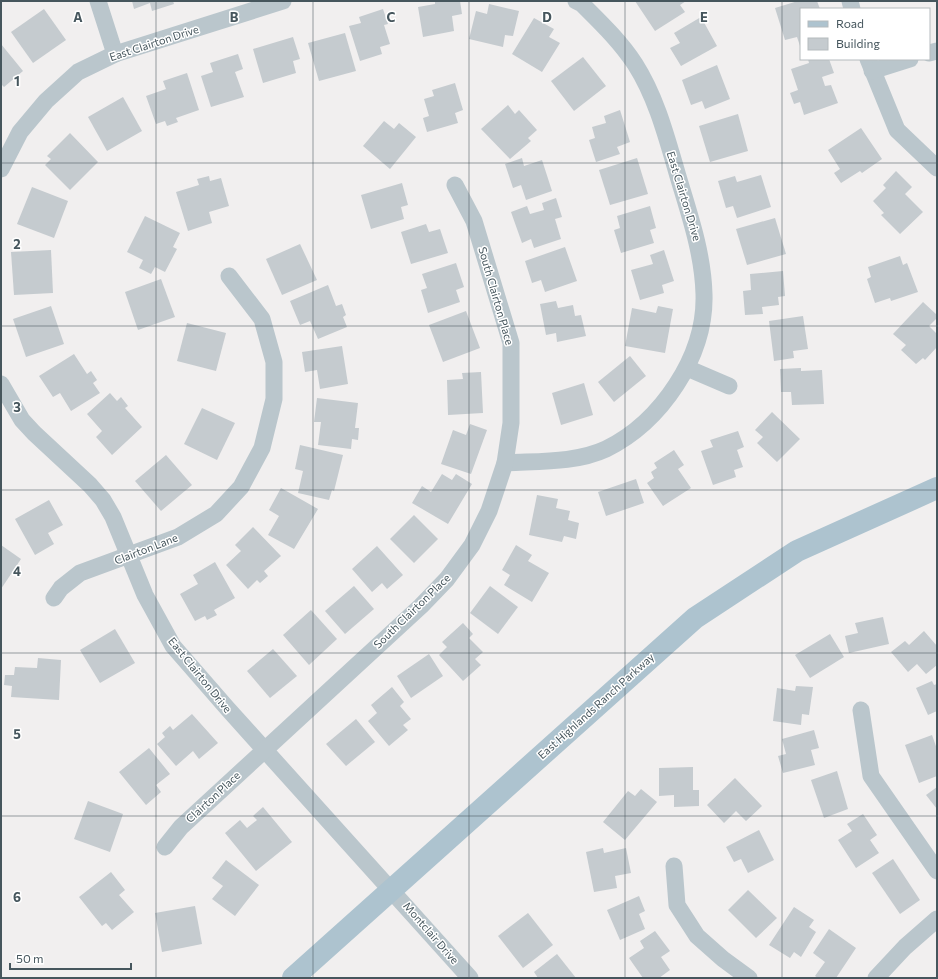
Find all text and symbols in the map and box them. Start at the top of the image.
legend [800,8,930,60]
text: A [73,9,83,25]
text: B [230,9,239,25]
text: C [387,9,396,25]
text: D [542,9,552,25]
text: E [700,9,708,25]
text: Road [836,16,864,30]
street label: East Clairton Drive [108,22,200,63]
text: Building [836,36,880,50]
text: 1 [14,73,20,89]
street label: East Clairton Drive [665,149,704,242]
text: 2 [13,236,21,252]
street label: South Clairton Place [476,245,517,347]
text: 3 [13,399,21,415]
street label: Clairton Lane [112,530,180,567]
text: 4 [13,563,21,579]
street label: South Clairton Place [371,571,453,651]
street label: East Clairton Drive [166,634,235,715]
street label: East Highlands Ranch Parkway [535,650,657,761]
text: 5 [13,726,21,742]
street label: Clairton Place [183,768,243,825]
text: 6 [13,889,21,905]
street label: Montclair Drive [401,899,462,966]
scale bar [10,945,131,971]
text: 50 m [16,951,44,965]

